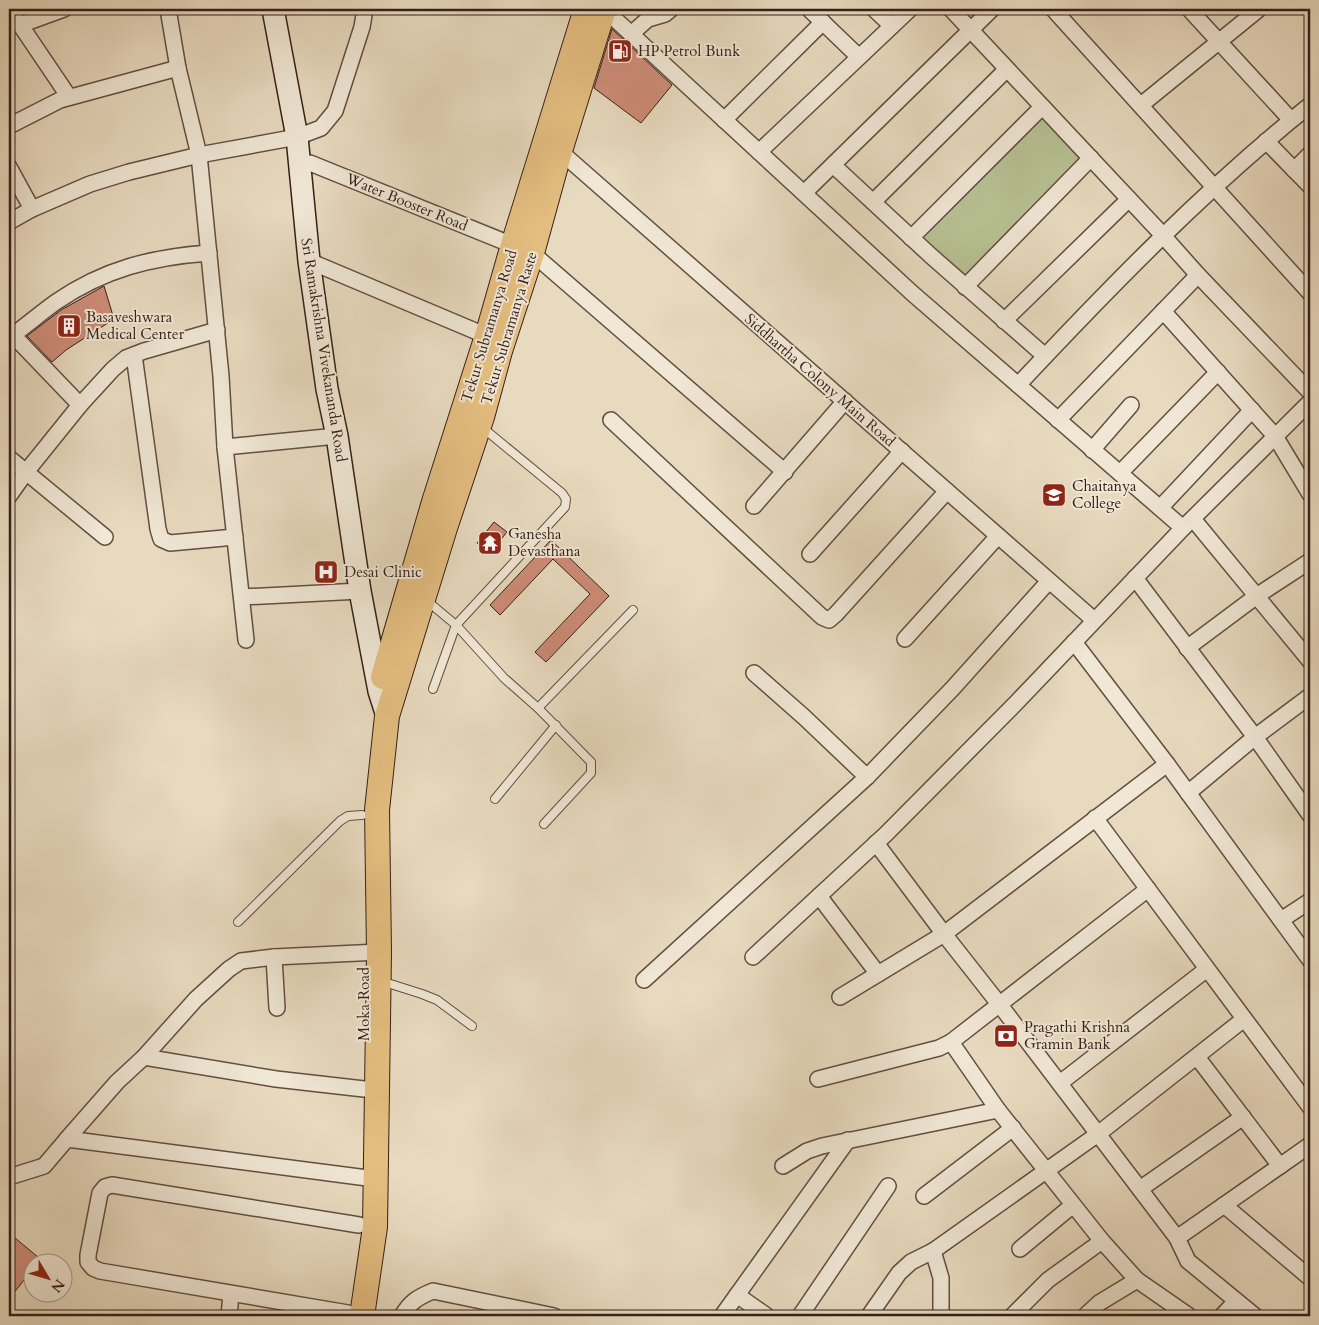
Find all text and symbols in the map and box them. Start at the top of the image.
fuel station icon: HP Petrol Bunk [607,38,633,64]
place label: HP Petrol Bunk [638,41,740,61]
street label: Water Booster Road [342,168,471,236]
street label: Sri Ramakrishna Vivekananda Road [296,237,352,463]
street label: Tekur Subramanya Road [456,247,522,405]
street label: Tekur Subramanya Raste [476,249,542,407]
place label: Basaveshwara Medical Center [86,307,185,344]
street label: Siddhartha Colony Main Road [740,309,900,451]
building icon: Basaveshwara Medical Center [56,313,82,339]
place label: Chaitanya College [1072,476,1137,513]
school or university icon: Chaitanya College [1041,482,1067,508]
place label: Ganesha Devasthana [508,524,581,561]
temple icon: Ganesha Devasthana [477,530,503,556]
hospital icon: Desai Clinic [313,559,339,585]
place label: Desai Clinic [344,562,422,582]
street label: Moka Road [354,967,374,1041]
place label: Pragathi Krishna Gramin Bank [1024,1017,1131,1054]
bank icon: Pragathi Krishna Gramin Bank [993,1023,1019,1049]
north arrow [22,1252,72,1302]
text: N [47,1275,69,1296]

